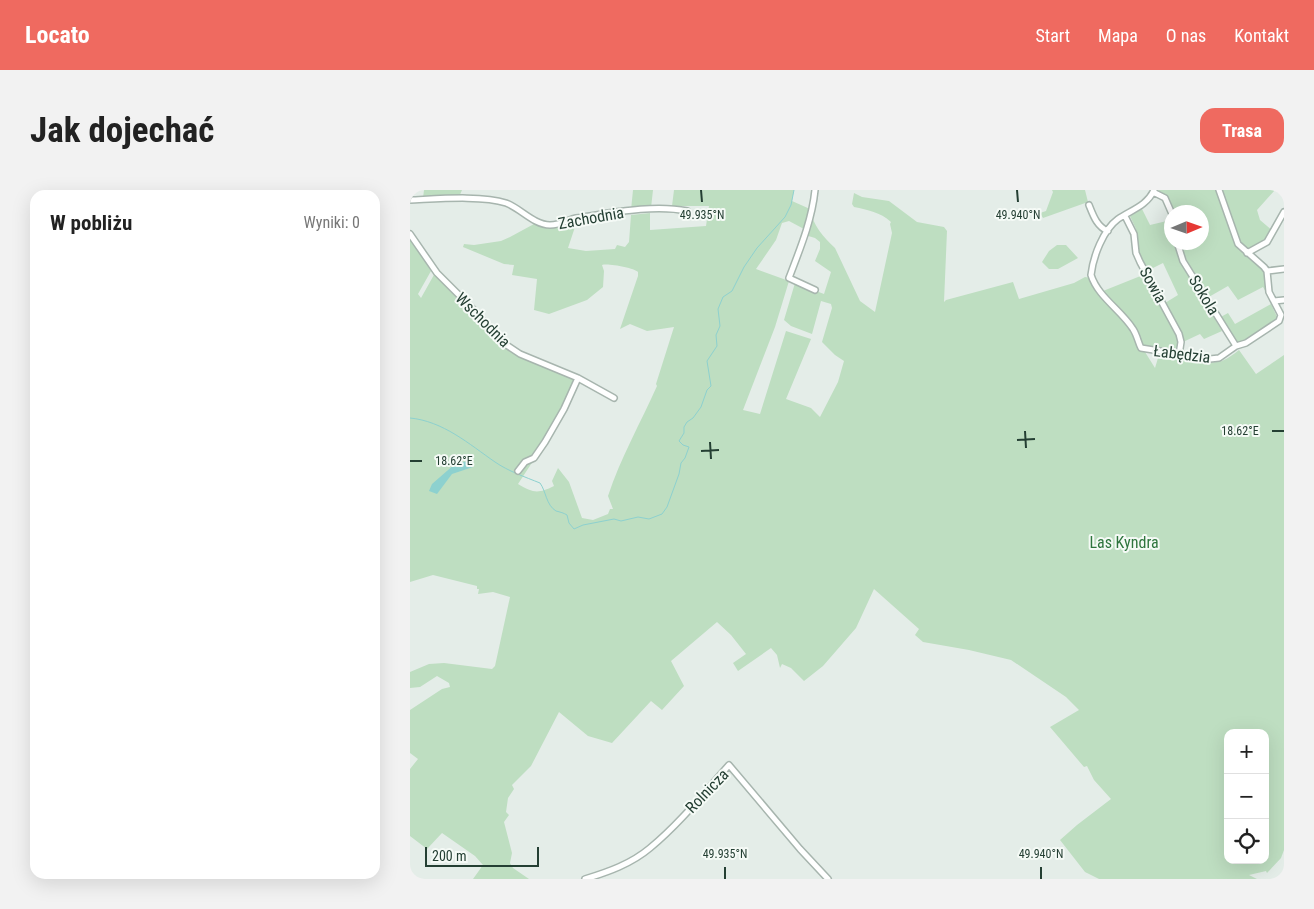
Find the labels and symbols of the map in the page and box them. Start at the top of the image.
street label: Zachodnia [557,203,625,233]
north arrow [1164,205,1209,250]
text: 49.935°N [680,208,724,222]
text: 49.940°N [996,208,1040,222]
street label: Sowia [1135,264,1171,306]
street label: Sokola [1185,272,1223,318]
street label: Wschodnia [452,289,514,351]
street label: Łabędzia [1153,341,1211,367]
text: 18.62°E [1221,424,1259,438]
text: 18.62°E [435,454,473,468]
park label: Las Kyndra [1089,533,1159,552]
street label: Rolnicza [682,765,732,817]
scale bar [425,844,539,867]
text: 49.935°N [703,847,747,861]
text: 49.940°N [1019,847,1063,861]

